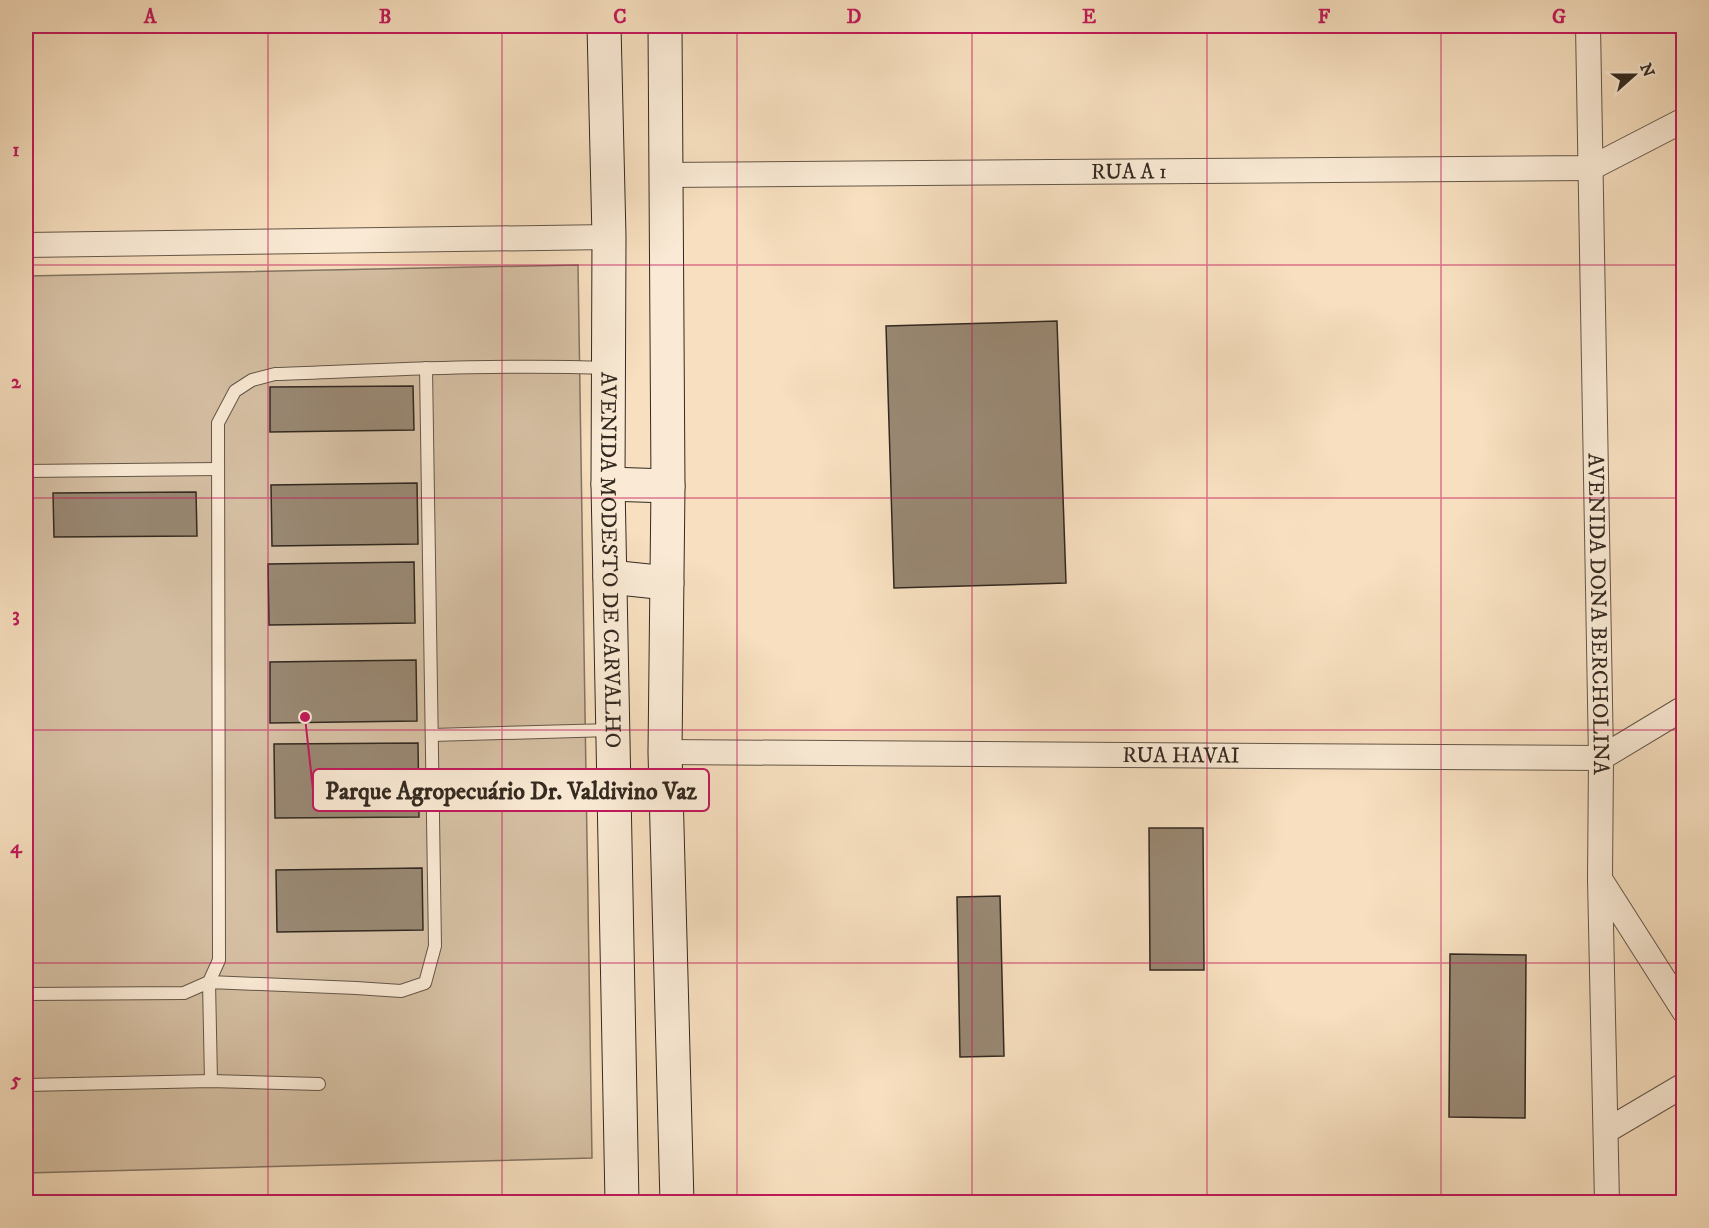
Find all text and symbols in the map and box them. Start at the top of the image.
text: A [143,5,158,30]
text: B [379,5,391,30]
text: C [613,5,627,30]
text: D [847,5,862,30]
text: E [1082,5,1096,30]
text: F [1318,5,1331,30]
text: G [1552,5,1566,30]
north arrow [1604,45,1664,105]
text: N [1635,60,1659,80]
text: 1 [12,138,20,163]
street label: RUA A 1 [1091,158,1167,185]
text: 2 [11,370,22,395]
street label: AVENIDA MODESTO DE CARVALHO [594,372,627,748]
street label: AVENIDA DONA BERCHOLINA [1582,453,1615,776]
text: 3 [12,603,20,628]
street label: RUA HAVAI [1122,741,1240,769]
callout: Parque Agropecuário Dr. Valdivino Vaz [313,769,709,811]
text: Parque Agropecuário Dr. Valdivino Vaz [325,777,698,807]
text: 4 [10,835,23,860]
text: 5 [10,1068,21,1093]

